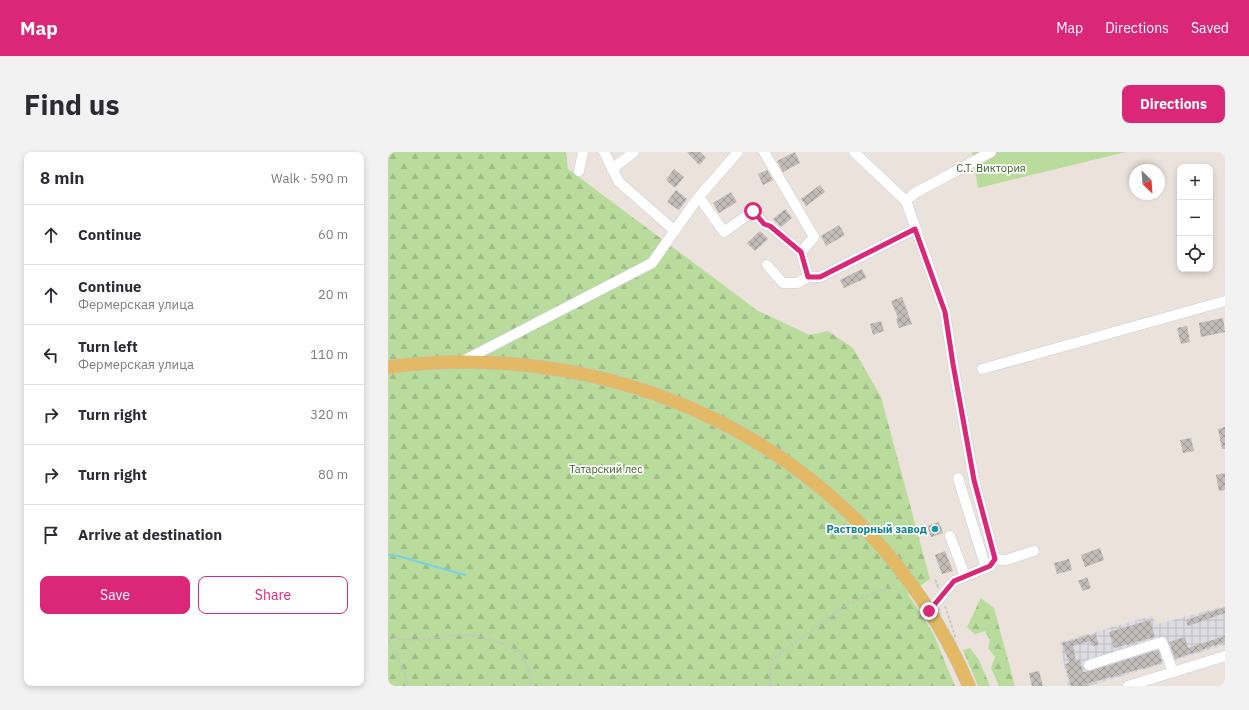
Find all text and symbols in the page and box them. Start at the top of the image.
text: Map [20,16,58,40]
text: Map [1056,19,1083,37]
text: Directions [1105,19,1169,37]
text: Saved [1191,19,1229,37]
button: Directions [1122,85,1225,123]
text: Find us [24,86,120,123]
park label: С.Т. Виктория [956,161,1026,175]
north arrow [1129,164,1165,200]
map controls [1177,164,1213,272]
button: + [1177,164,1213,200]
text: 8 min [40,167,84,189]
text: Walk · 590 m [271,170,348,187]
button: − [1177,200,1213,236]
route start [744,202,762,220]
icon: ahead [40,224,62,246]
text: Continue [78,225,142,244]
text: 60 m [318,226,348,243]
button: locate [1177,236,1213,272]
text: Continue [78,277,142,296]
icon: ahead [40,284,62,306]
text: 20 m [318,286,348,303]
text: Фермерская улица [78,296,194,313]
text: Turn left [78,337,138,356]
icon: left [40,344,62,366]
text: 110 m [310,346,348,363]
text: Фермерская улица [78,356,194,373]
icon: right [40,404,62,426]
text: Turn right [78,405,147,424]
text: 320 m [310,406,348,423]
park label: Татарский лес [569,462,643,476]
icon: right [40,464,62,486]
text: Turn right [78,465,147,484]
text: 80 m [318,466,348,483]
place label: Растворный завод [827,522,928,536]
icon: arrive [40,524,62,546]
marker: Растворный завод [930,524,940,534]
text: Arrive at destination [78,525,222,544]
button: Save [40,576,190,614]
button: Share [198,576,348,614]
route end [920,602,938,620]

